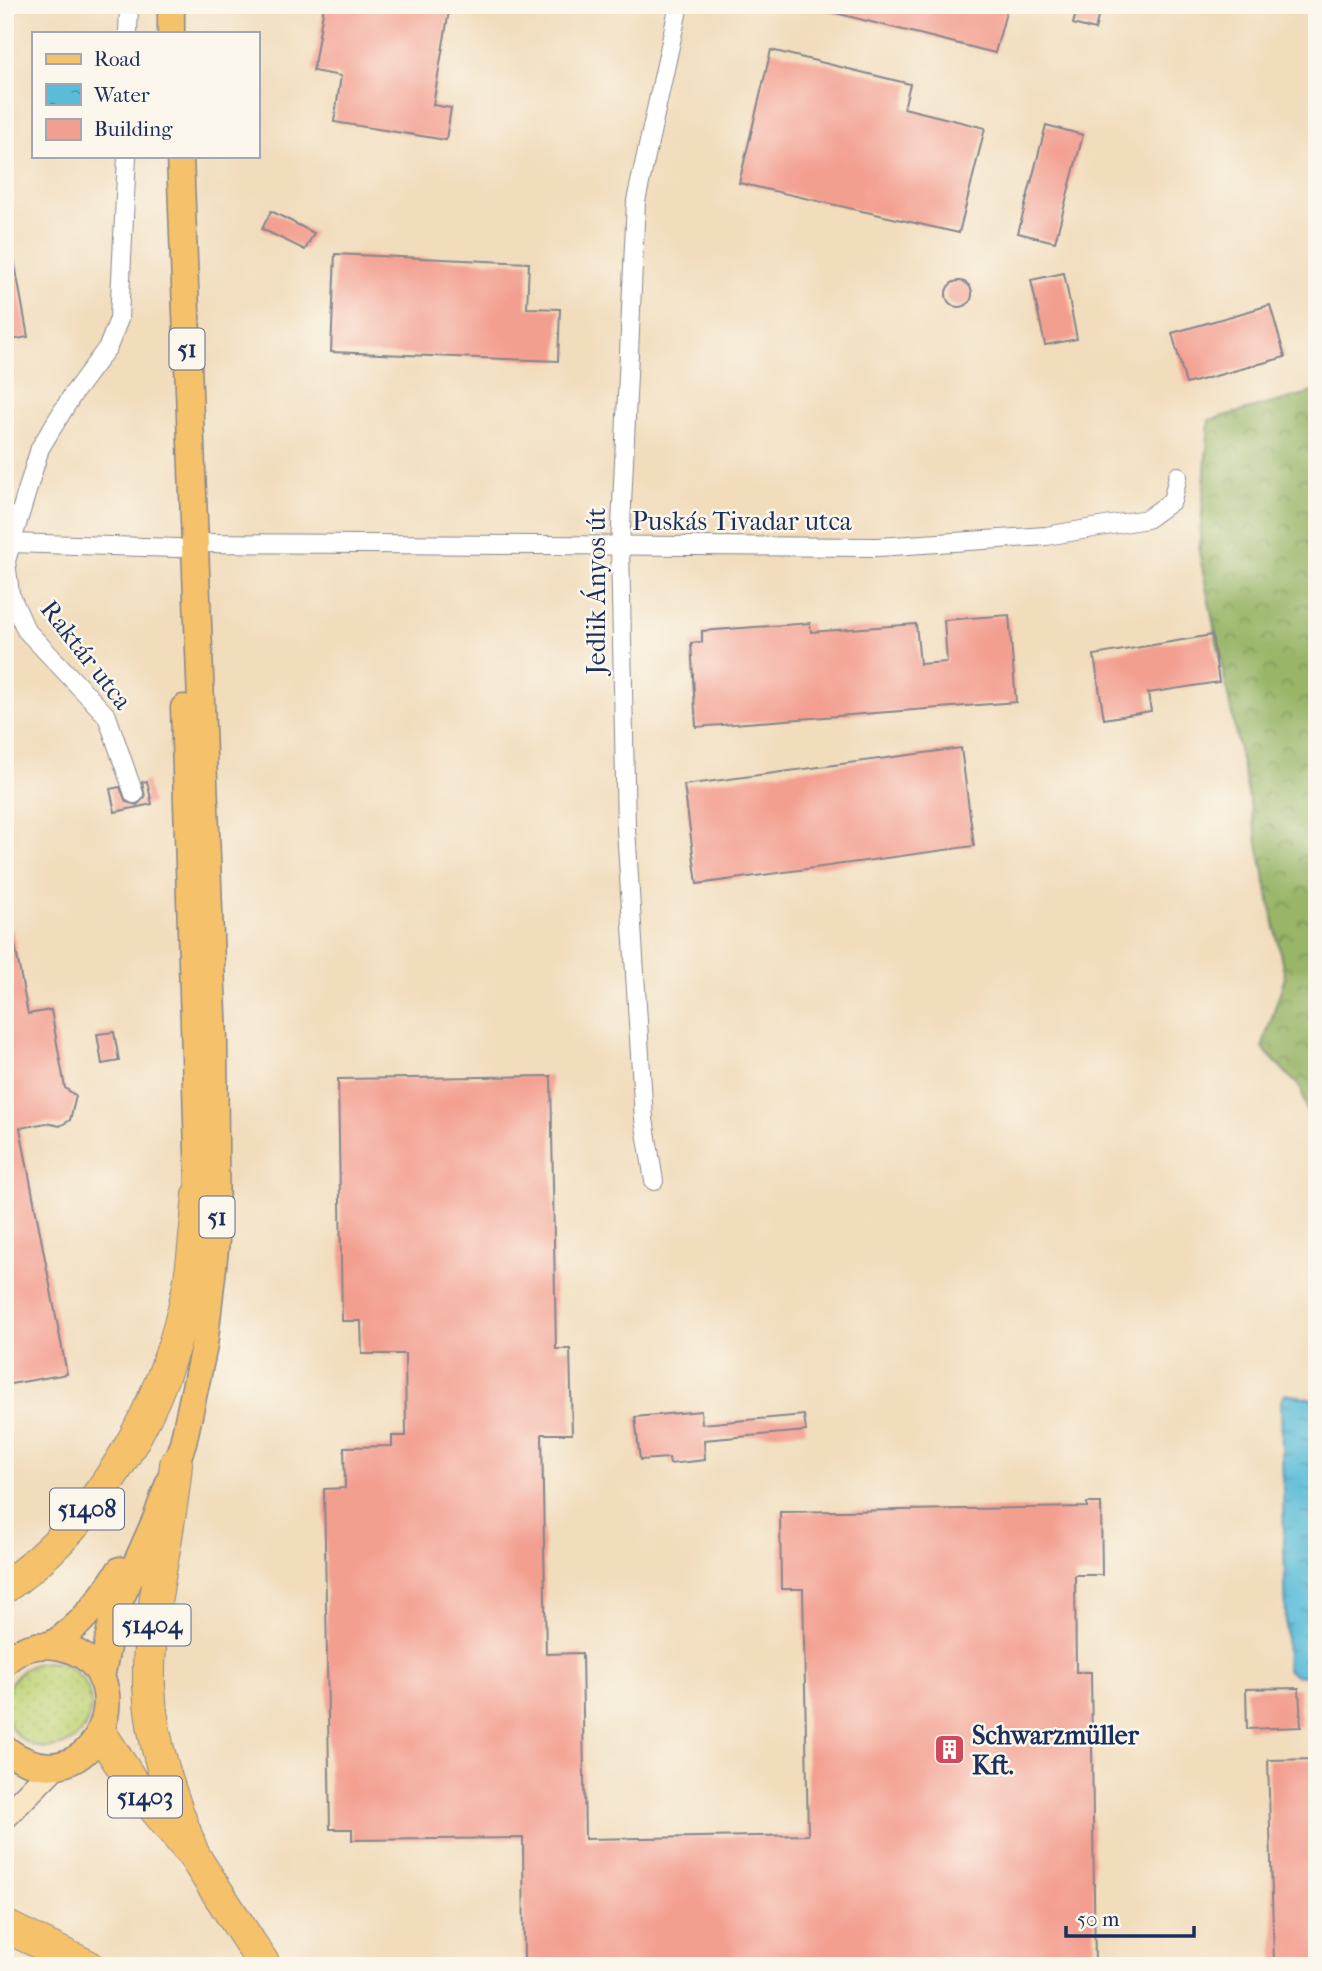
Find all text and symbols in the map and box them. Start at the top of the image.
legend [32,32,259,158]
text: Road [94,47,141,71]
text: Water [93,83,150,107]
text: Building [94,117,173,141]
road number: 51 [170,328,204,370]
street label: Puskás Tivadar utca [632,506,853,537]
street label: Jedlik Ányos út [580,507,612,676]
street label: Raktár utca [34,594,139,717]
road number: 51 [200,1196,234,1238]
road number: 51408 [50,1489,124,1530]
road number: 51404 [114,1604,190,1646]
place label: Schwarzmüller Kft. [972,1720,1140,1781]
building icon: Schwarzmüller Kft. [932,1733,966,1767]
road number: 51403 [108,1777,182,1818]
scale bar [1066,1894,1194,1938]
text: 50 m [1077,1907,1120,1931]

